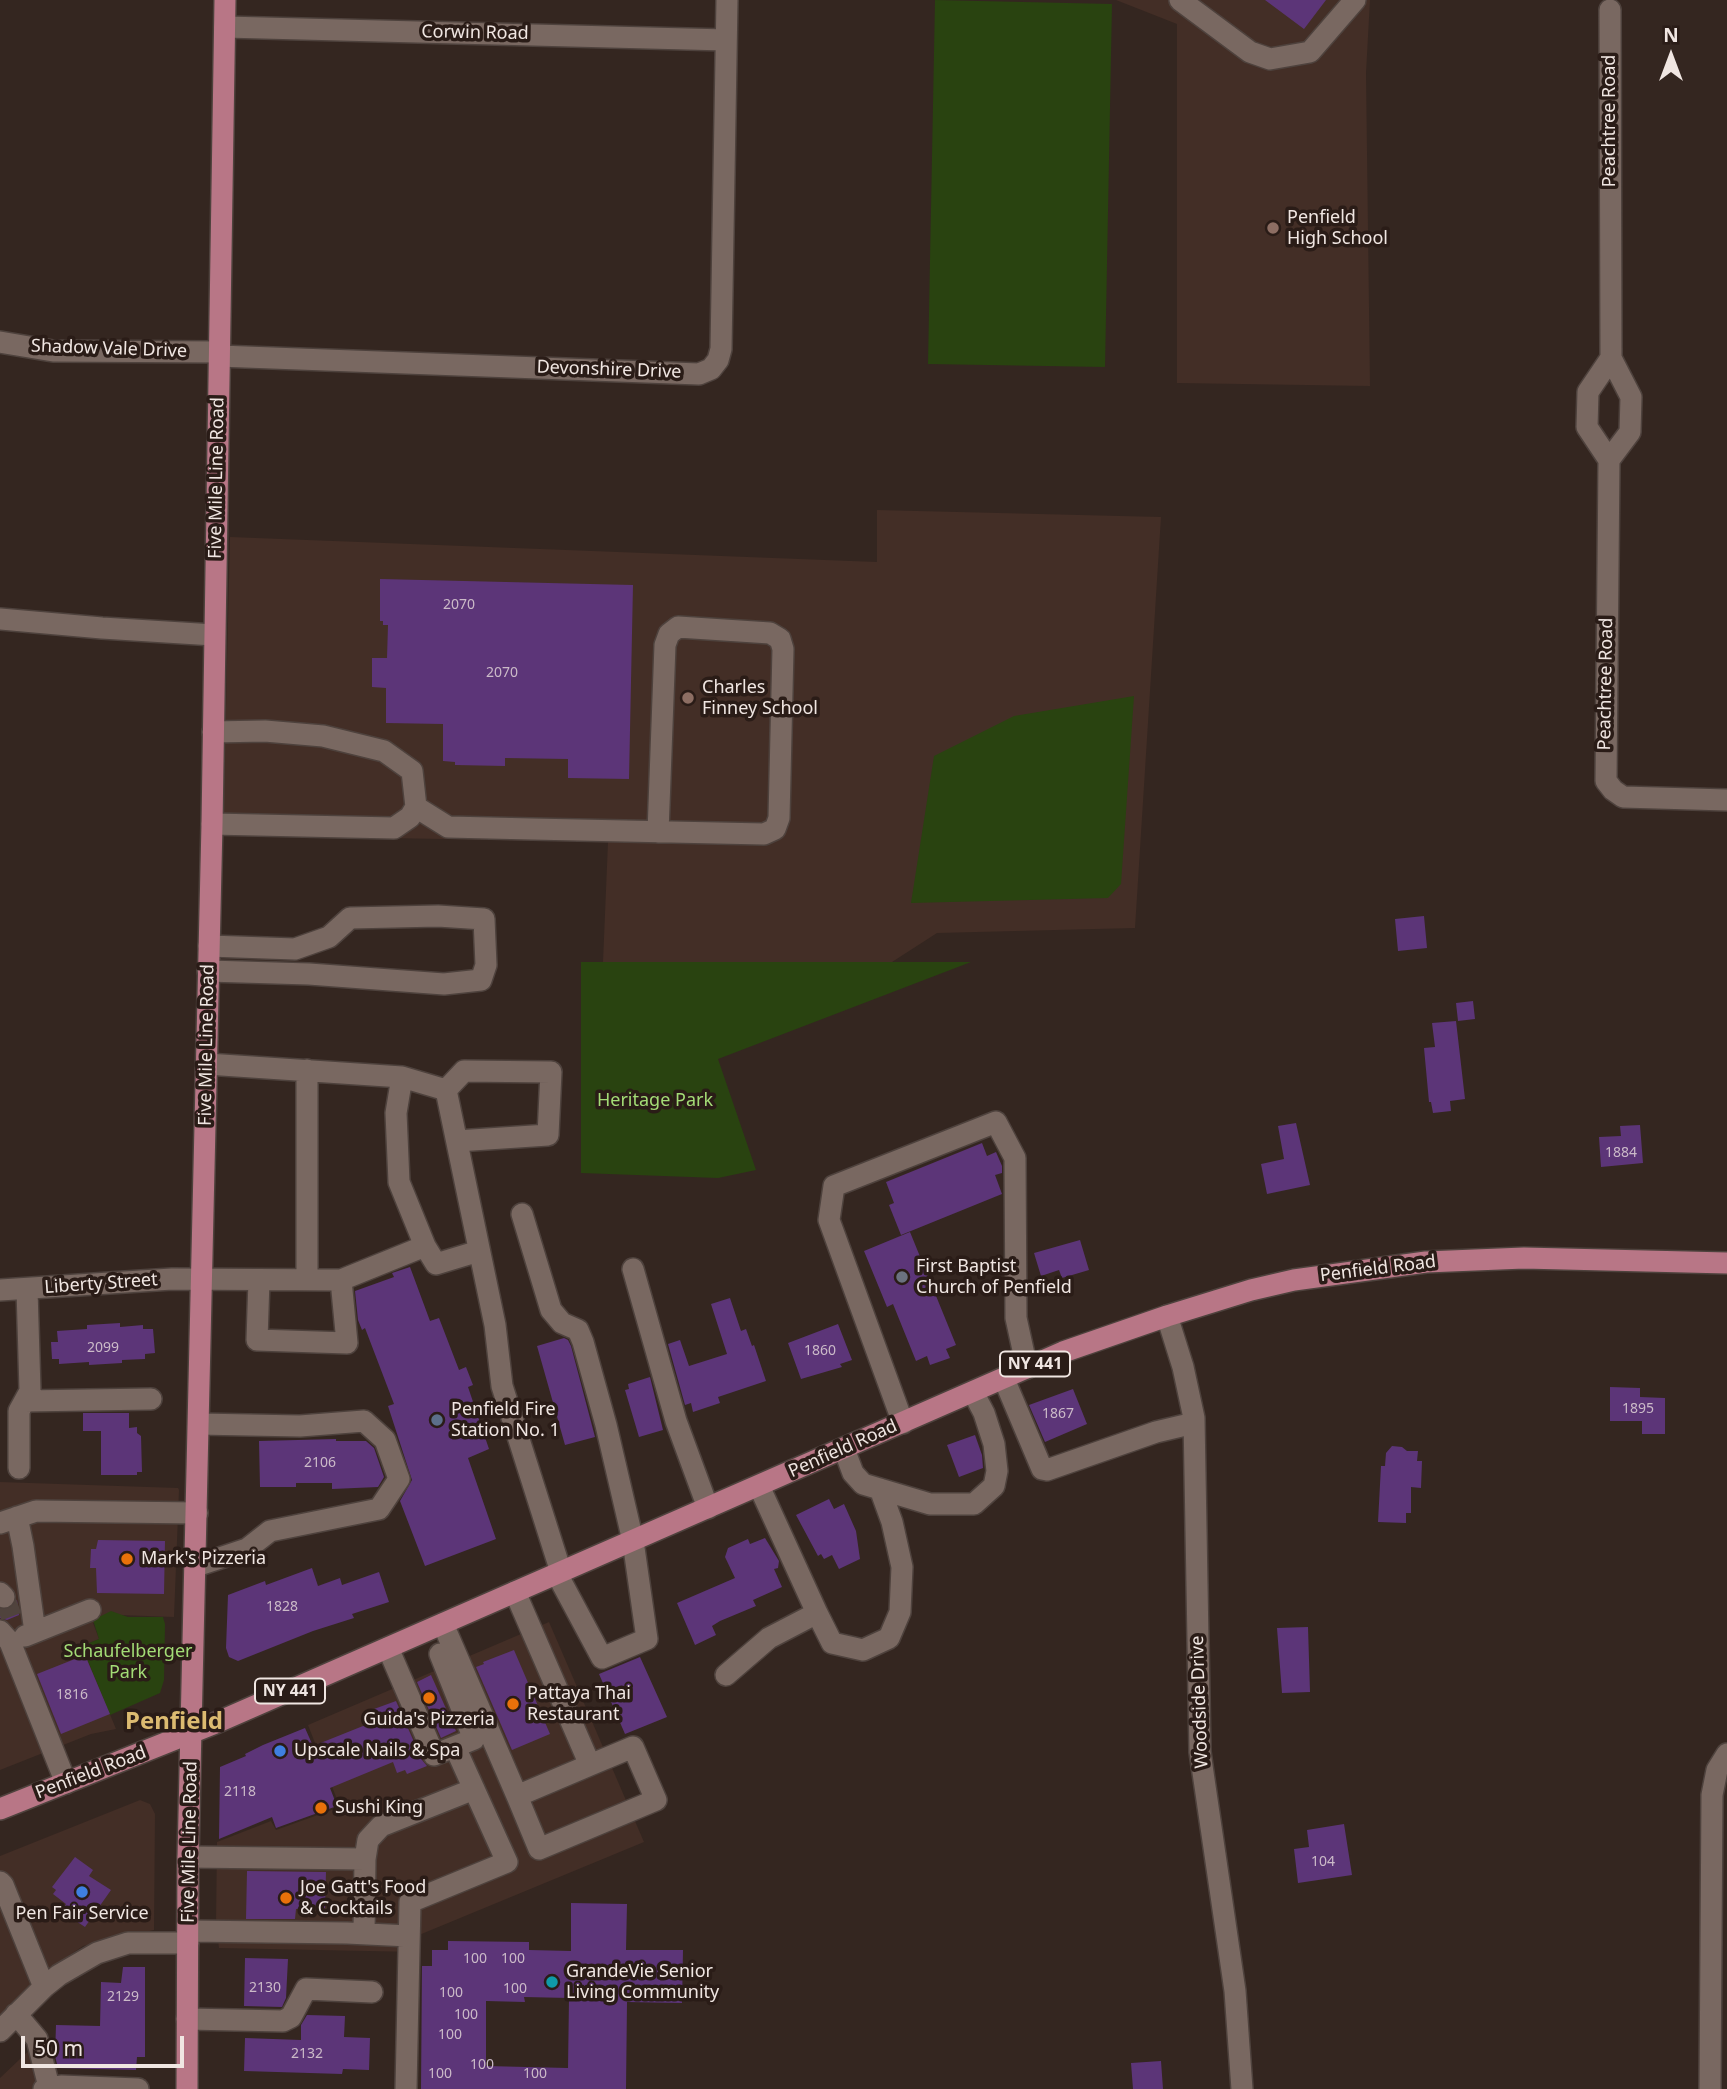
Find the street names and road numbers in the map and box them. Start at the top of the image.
street label: Corwin Road [421,21,529,45]
street label: Peachtree Road [1599,55,1621,187]
street label: Shadow Vale Drive [31,335,187,363]
street label: Devonshire Drive [536,357,682,383]
street label: Five Mile Line Road [205,397,229,559]
street label: Peachtree Road [1594,617,1618,751]
street label: Five Mile Line Road [195,964,219,1126]
street label: Penfield Road [1319,1251,1437,1287]
street label: Liberty Street [44,1269,158,1299]
road number: NY 441 [1000,1352,1070,1376]
street label: Penfield Road [785,1415,901,1483]
street label: Woodside Drive [1187,1635,1213,1769]
road number: NY 441 [255,1679,325,1704]
street label: Penfield Road [33,1742,149,1804]
street label: Five Mile Line Road [178,1761,202,1923]

